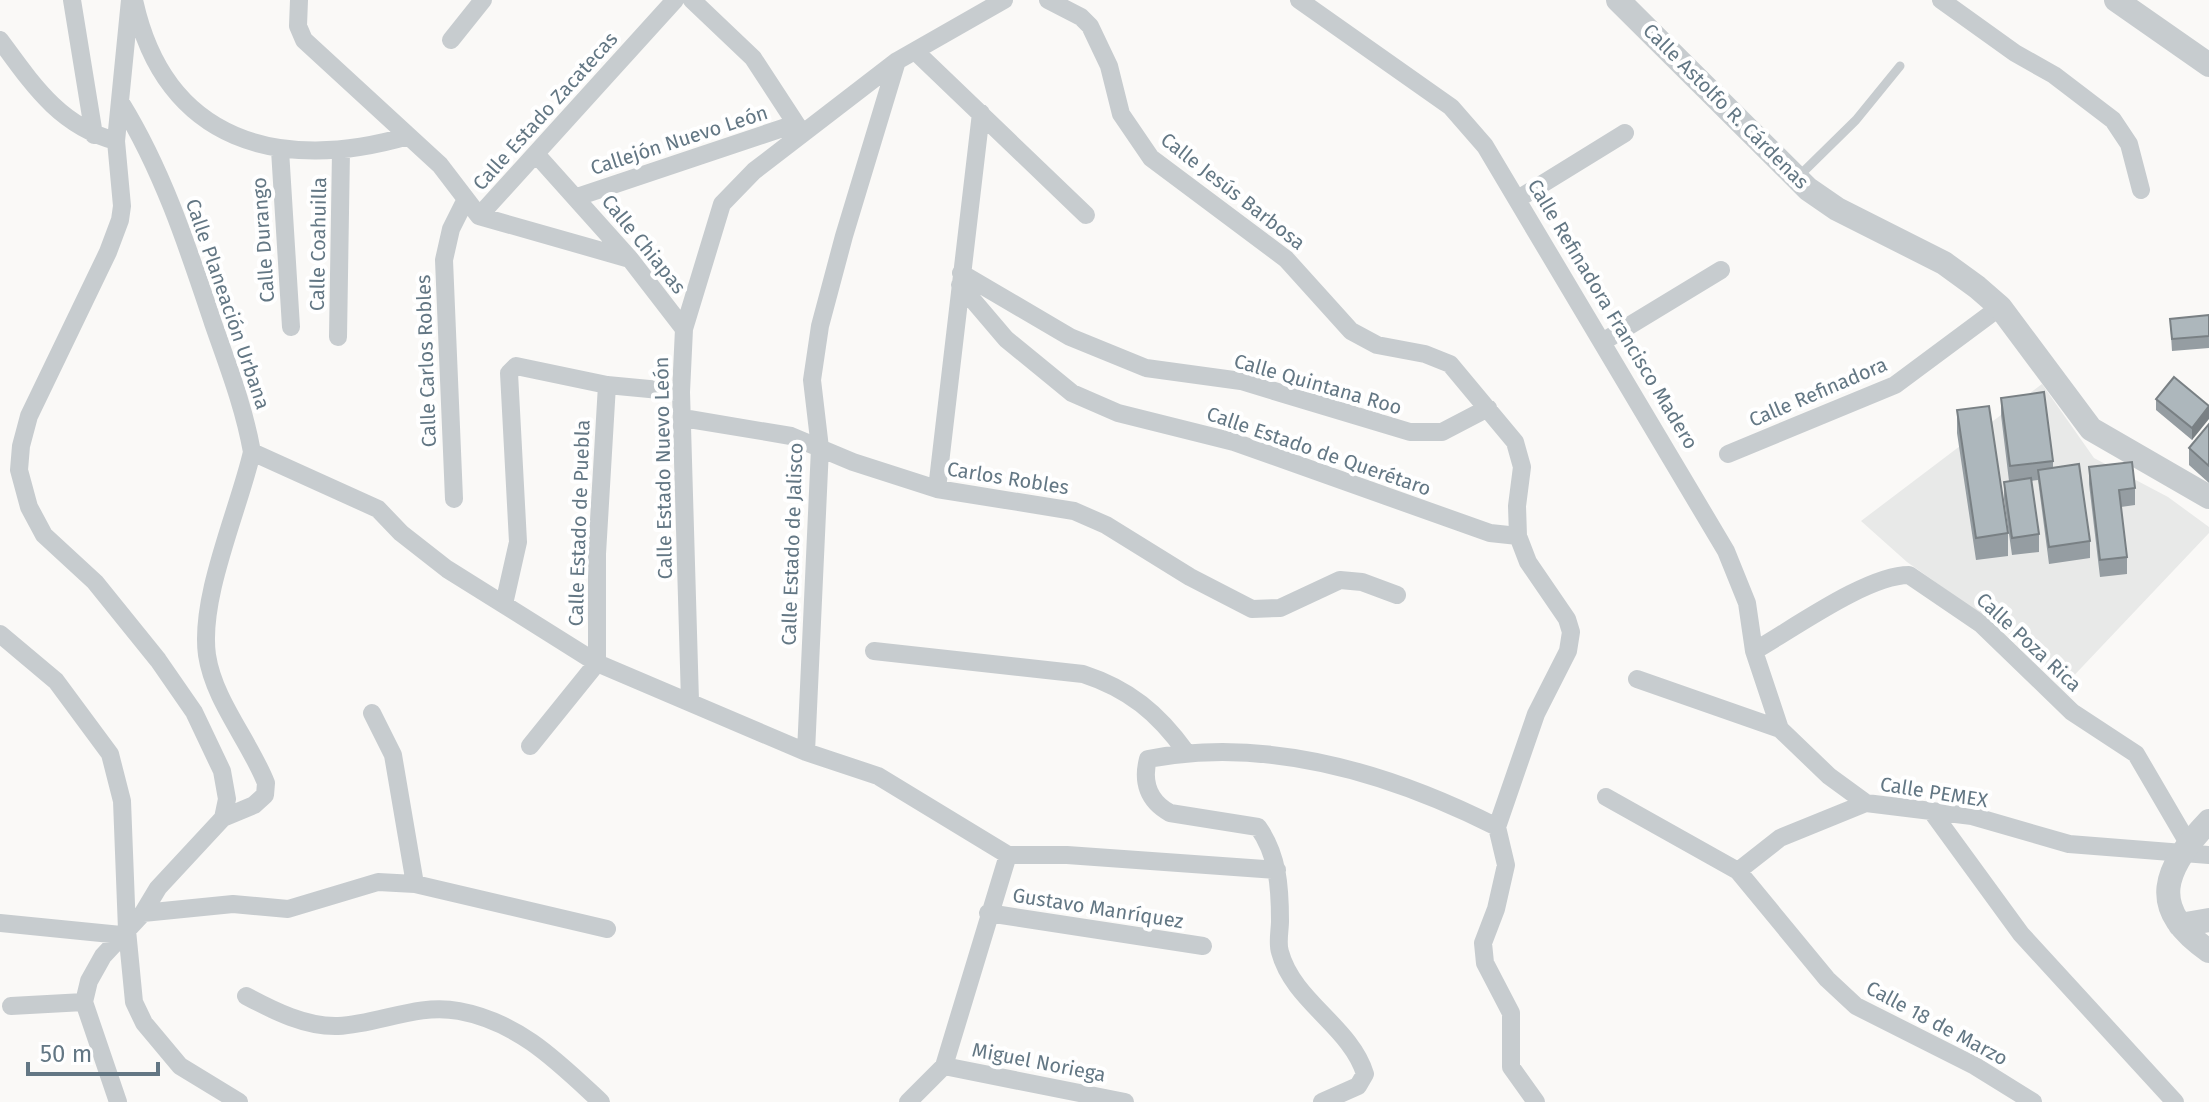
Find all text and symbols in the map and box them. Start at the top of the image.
street label: Calle Astolfo R. Cárdenas [1638,18,1814,194]
street label: Calle Estado Zacatecas [468,27,622,195]
street label: Callejón Nuevo León [587,100,771,180]
street label: Calle Jesús Barbosa [1156,127,1310,255]
street label: Calle Refinadora Francisco Madero [1523,175,1703,453]
street label: Calle Durango [247,177,279,303]
street label: Calle Coahuilla [305,177,331,311]
street label: Calle Chiapas [597,190,691,298]
street label: Calle Planeación Urbana [181,196,275,412]
street label: Calle Carlos Robles [411,274,441,448]
street label: Calle Quintana Roo [1231,349,1405,419]
street label: Calle Refinadora [1745,352,1891,432]
street label: Calle Estado Nuevo León [649,356,677,580]
street label: Calle Estado de Querétaro [1204,401,1434,501]
street label: Calle Estado de Puebla [563,419,595,627]
street label: Calle Estado de Jalisco [776,442,808,646]
street label: Carlos Robles [945,457,1071,499]
street label: Calle Poza Rica [1972,587,2086,697]
street label: Calle PEMEX [1878,772,1990,812]
street label: Gustavo Manríquez [1011,883,1185,933]
street label: Calle 18 de Marzo [1862,976,2012,1070]
scale bar [28,1026,158,1076]
street label: Miguel Noriega [970,1037,1108,1087]
text: 50 m [40,1040,92,1068]

